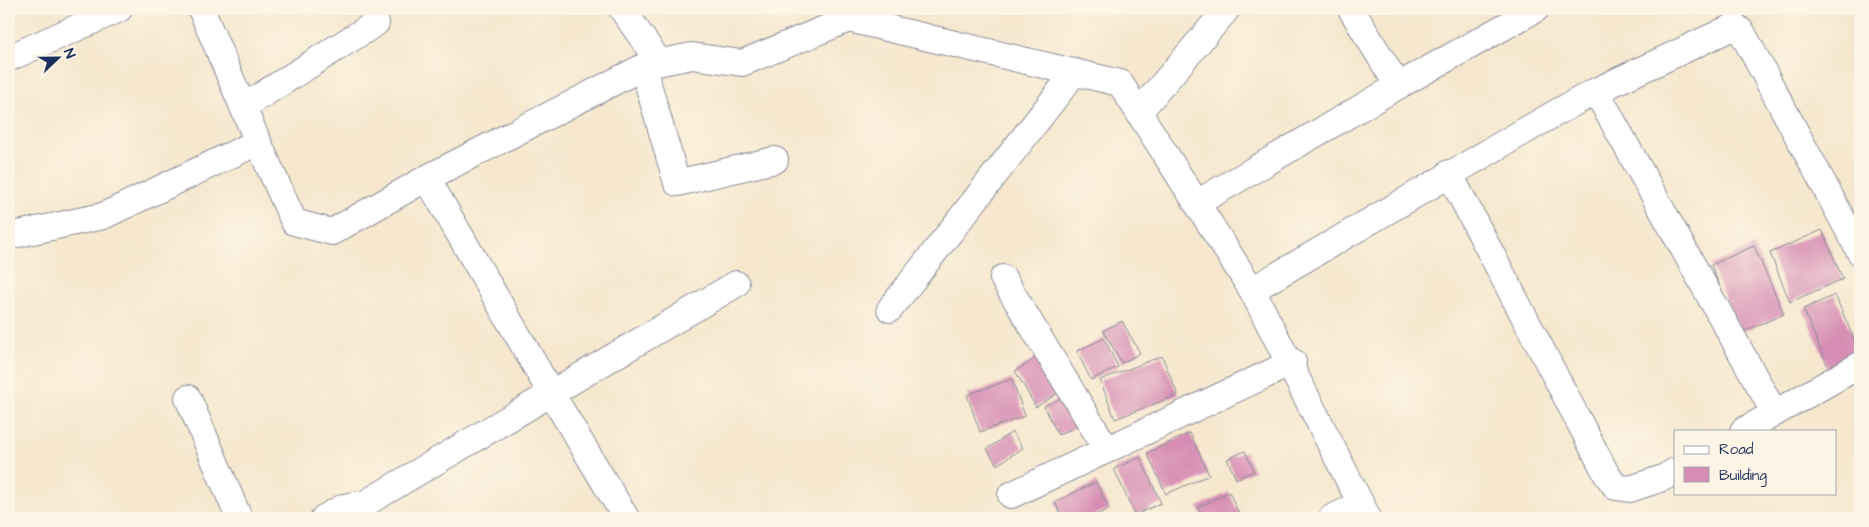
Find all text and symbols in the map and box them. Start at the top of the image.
north arrow [32,32,82,82]
text: N [58,46,80,62]
legend [1674,430,1836,494]
text: Road [1719,439,1754,460]
text: Building [1719,465,1767,487]

